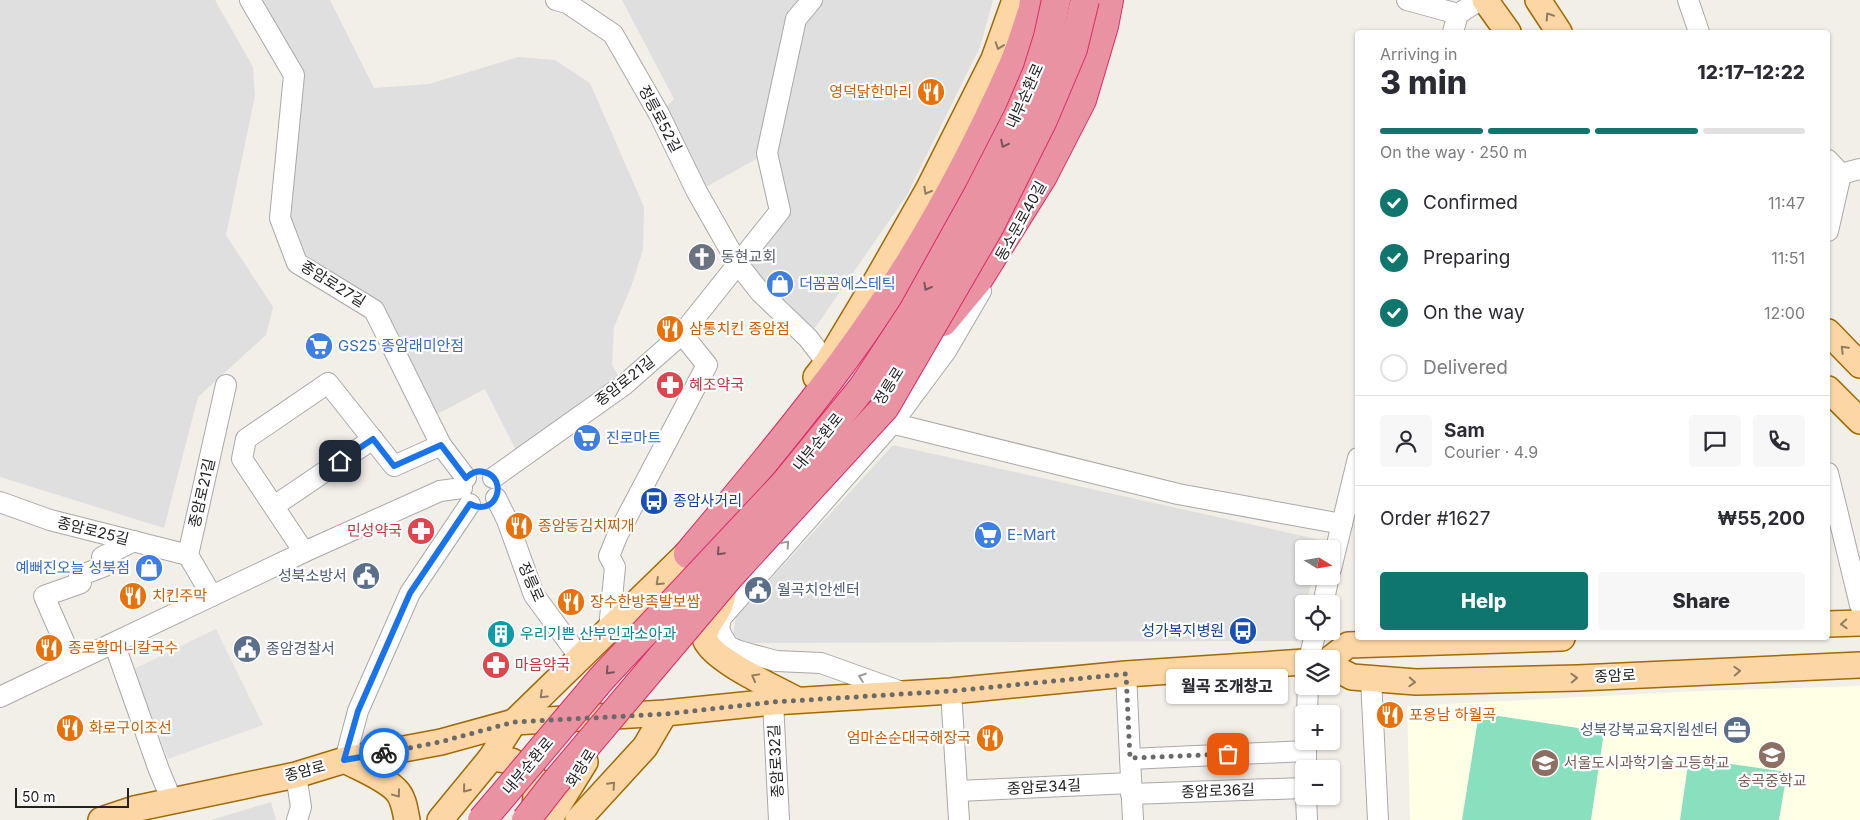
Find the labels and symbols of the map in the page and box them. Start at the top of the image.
one-way arrow [1545,13,1555,22]
one-way arrow [995,41,1005,50]
street label: 내부순환로 [1002,60,1047,131]
restaurant icon: 영덕닭한마리 [916,77,946,107]
street label: 정릉로52길 [635,82,686,156]
place label: 영덕닭한마리 [829,82,912,101]
one-way arrow [1000,139,1010,148]
street label: 동소문로40길 [991,178,1050,264]
one-way arrow [923,186,933,195]
church icon: 동현교회 [687,242,717,272]
place label: 동현교회 [721,247,776,266]
street label: 종암로27길 [297,256,369,311]
shop icon: 더꼼꼼에스테틱 [765,269,795,299]
place label: 더꼼꼼에스테틱 [799,274,896,293]
one-way arrow [923,281,933,290]
restaurant icon: 삼통치킨 종암점 [655,314,685,344]
place label: 삼통치킨 종암점 [689,319,790,338]
supermarket icon: GS25 종암래미안점 [304,331,334,361]
place label: GS25 종암래미안점 [338,336,464,355]
one-way arrow [1840,346,1849,355]
street label: 종암로21길 [591,351,658,410]
street label: 정릉로 [870,363,908,408]
pharmacy icon: 혜조약국 [655,370,685,400]
place label: 혜조약국 [689,375,744,394]
street label: 내부순환로 [789,409,847,474]
supermarket icon: 진로마트 [572,423,602,453]
place label: 진로마트 [606,428,661,447]
pin [319,440,361,482]
street label: 종암로21길 [184,456,219,529]
bus stop icon: 종암사거리 [639,486,669,516]
place label: 종암사거리 [673,491,742,510]
restaurant icon: 종암동김치찌개 [504,511,534,541]
street label: 종암로25길 [55,512,131,549]
pharmacy icon: 민성약국 [406,516,436,546]
place label: 종암동김치찌개 [538,516,635,535]
supermarket icon: E-Mart [973,520,1003,550]
place label: 민성약국 [347,521,402,540]
place label: E-Mart [1007,525,1056,544]
north arrow [1295,540,1340,585]
one-way arrow [780,541,789,550]
one-way arrow [717,547,726,556]
shop icon: 예뻐진오늘 성북점 [134,553,164,583]
place label: 예뻐진오늘 성북점 [15,558,130,577]
street label: 정릉로 [514,559,549,605]
public building icon: 성북소방서 [351,561,381,591]
place label: 성북소방서 [278,566,347,585]
public building icon: 월곡치안센터 [743,575,773,605]
one-way arrow [656,576,665,585]
place label: 월곡치안센터 [777,580,860,599]
restaurant icon: 치킨주막 [118,581,148,611]
place label: 치킨주막 [152,586,207,605]
restaurant icon: 장수한방족발보쌈 [556,587,586,617]
place label: 장수한방족발보쌈 [590,592,701,611]
bus stop icon: 성가복지병원 [1228,616,1258,646]
one-way arrow [1839,618,1847,629]
building icon: 우리기쁜 산부인과소아과 [486,619,516,649]
place label: 성가복지병원 [1141,621,1224,640]
place label: 우리기쁜 산부인과소아과 [520,624,676,643]
restaurant icon: 종로할머니칼국수 [34,633,64,663]
public building icon: 종암경찰서 [232,634,262,664]
place label: 종로할머니칼국수 [68,638,178,657]
place label: 종암경찰서 [266,639,335,658]
pharmacy icon: 마음약국 [481,650,511,680]
place label: 마음약국 [515,655,570,674]
one-way arrow [606,665,615,674]
street label: 종암로 [1594,665,1636,686]
one-way arrow [1733,665,1741,676]
callout: 월곡 조개창고 [1167,669,1289,704]
one-way arrow [751,673,760,683]
one-way arrow [858,673,867,683]
one-way arrow [1571,673,1579,683]
one-way arrow [1408,676,1416,687]
one-way arrow [540,689,549,698]
restaurant icon: 포옹남 하월곡 [1375,700,1405,730]
place label: 포옹남 하월곡 [1409,705,1496,724]
restaurant icon: 화로구이조선 [55,713,85,743]
office icon: 성북강북교육지원센터 [1722,715,1752,745]
place label: 화로구이조선 [89,718,172,737]
place label: 성북강북교육지원센터 [1580,720,1718,739]
restaurant icon: 엄마손순대국해장국 [975,723,1005,753]
street label: 종암로32길 [764,724,787,798]
courier [359,728,409,778]
place label: 엄마손순대국해장국 [847,728,971,747]
street label: 내부순환로 [498,733,557,798]
pin [1207,733,1249,775]
school or university icon: 숭곡중학교 [1757,740,1787,770]
street label: 화랑로 [562,745,600,790]
school or university icon: 서울도시과학기술고등학교 [1530,748,1560,778]
place label: 서울도시과학기술고등학교 [1564,753,1730,772]
street label: 종암로 [282,756,327,785]
place label: 숭곡중학교 [1737,771,1807,790]
street label: 종암로34길 [1006,775,1081,798]
street label: 종암로36길 [1181,780,1255,801]
one-way arrow [606,781,615,790]
one-way arrow [462,783,471,792]
scale bar [15,785,129,808]
one-way arrow [391,788,400,798]

